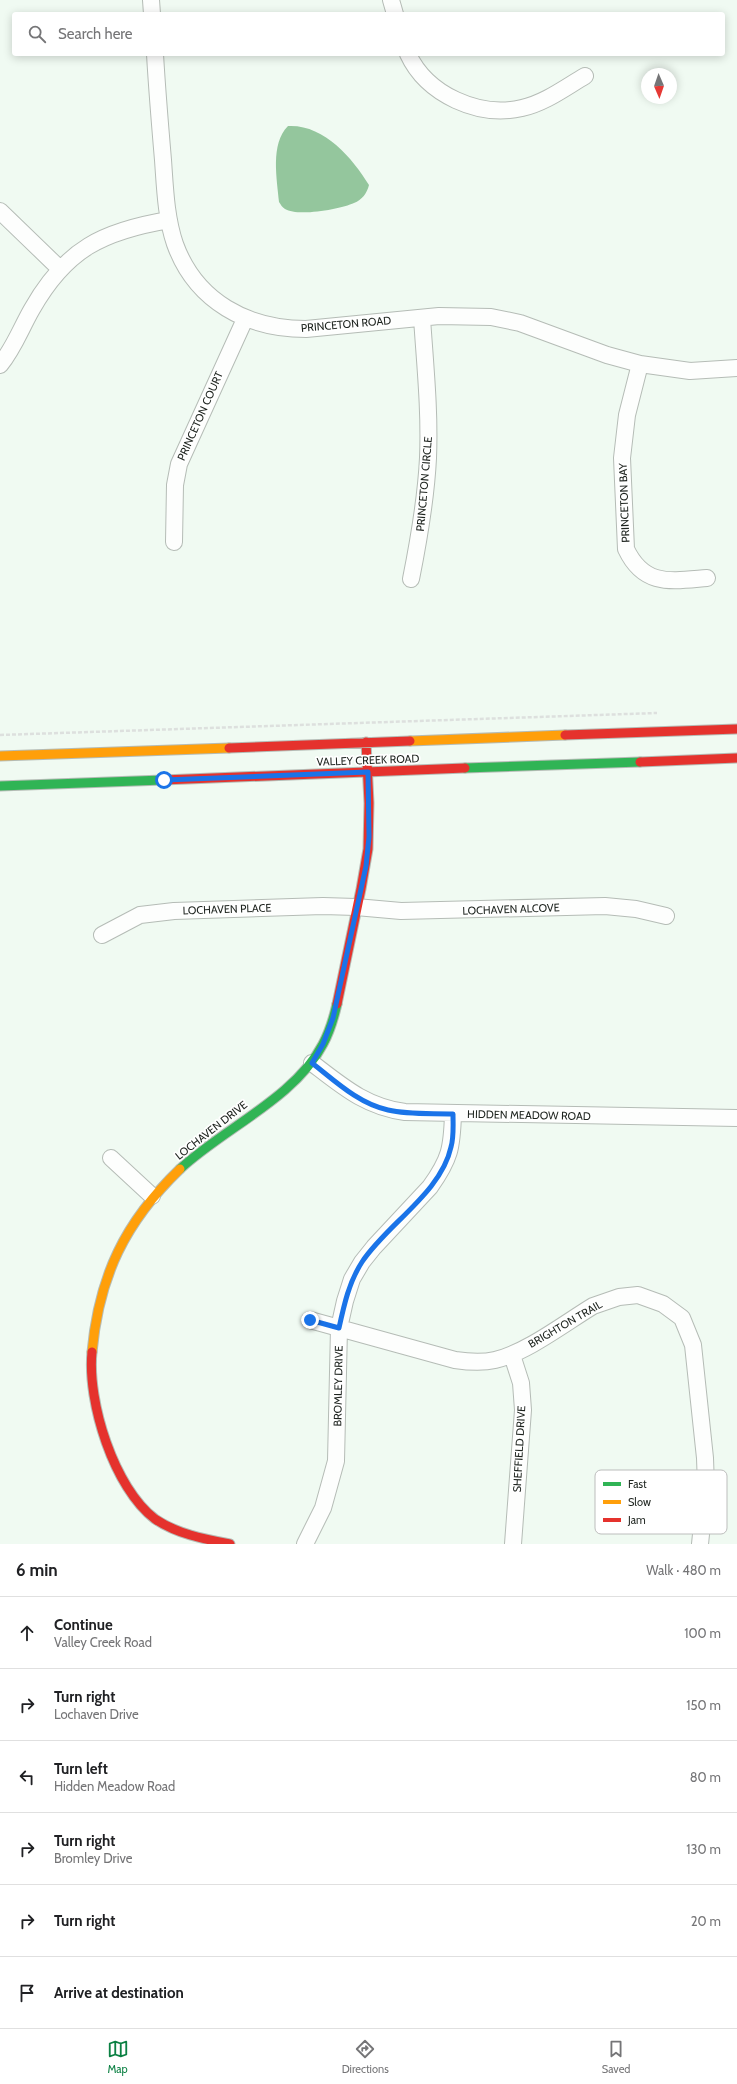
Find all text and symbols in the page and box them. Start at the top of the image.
search box [12,12,725,56]
icon: search [26,23,48,45]
text: Search here [58,25,133,43]
north arrow [641,68,677,104]
street label: PRINCETON ROAD [300,313,392,335]
street label: PRINCETON COURT [174,369,226,463]
street label: PRINCETON CIRCLE [413,436,435,532]
street label: PRINCETON BAY [616,462,632,543]
street label: VALLEY CREEK ROAD [316,751,420,769]
route start [155,771,173,789]
street label: LOCHAVEN PLACE [182,900,272,918]
street label: LOCHAVEN ALCOVE [462,900,560,918]
street label: LOCHAVEN DRIVE [172,1097,250,1163]
street label: HIDDEN MEADOW ROAD [467,1107,591,1123]
street label: BRIGHTON TRAIL [526,1297,605,1351]
route end [301,1311,319,1329]
street label: BROMLEY DRIVE [330,1345,346,1427]
street label: SHEFFIELD DRIVE [510,1405,528,1493]
legend [595,1470,727,1534]
text: Fast [628,1477,647,1491]
text: Slow [628,1495,651,1509]
text: Jam [627,1513,646,1527]
text: 6 min [16,1560,58,1580]
text: Walk · 480 m [646,1562,721,1578]
text: Continue [54,1616,113,1634]
icon: ahead [16,1622,38,1644]
text: 100 m [684,1625,721,1641]
text: Valley Creek Road [54,1634,152,1650]
text: Turn right [54,1688,115,1706]
icon: right [16,1694,38,1716]
text: 150 m [686,1697,721,1713]
text: Lochaven Drive [54,1706,139,1722]
text: Turn left [54,1760,108,1778]
icon: left [16,1766,38,1788]
text: 80 m [690,1769,721,1785]
text: Hidden Meadow Road [54,1778,175,1794]
text: Turn right [54,1832,115,1850]
icon: right [16,1838,38,1860]
text: 130 m [686,1841,721,1857]
text: Bromley Drive [54,1850,132,1866]
icon: right [16,1910,38,1932]
text: Turn right [54,1912,115,1930]
text: 20 m [691,1913,721,1929]
icon: arrive [16,1982,38,2004]
text: Arrive at destination [54,1984,184,2002]
tab: Map [107,2038,129,2076]
tab: Directions [342,2038,389,2076]
tab: Saved [602,2038,630,2076]

